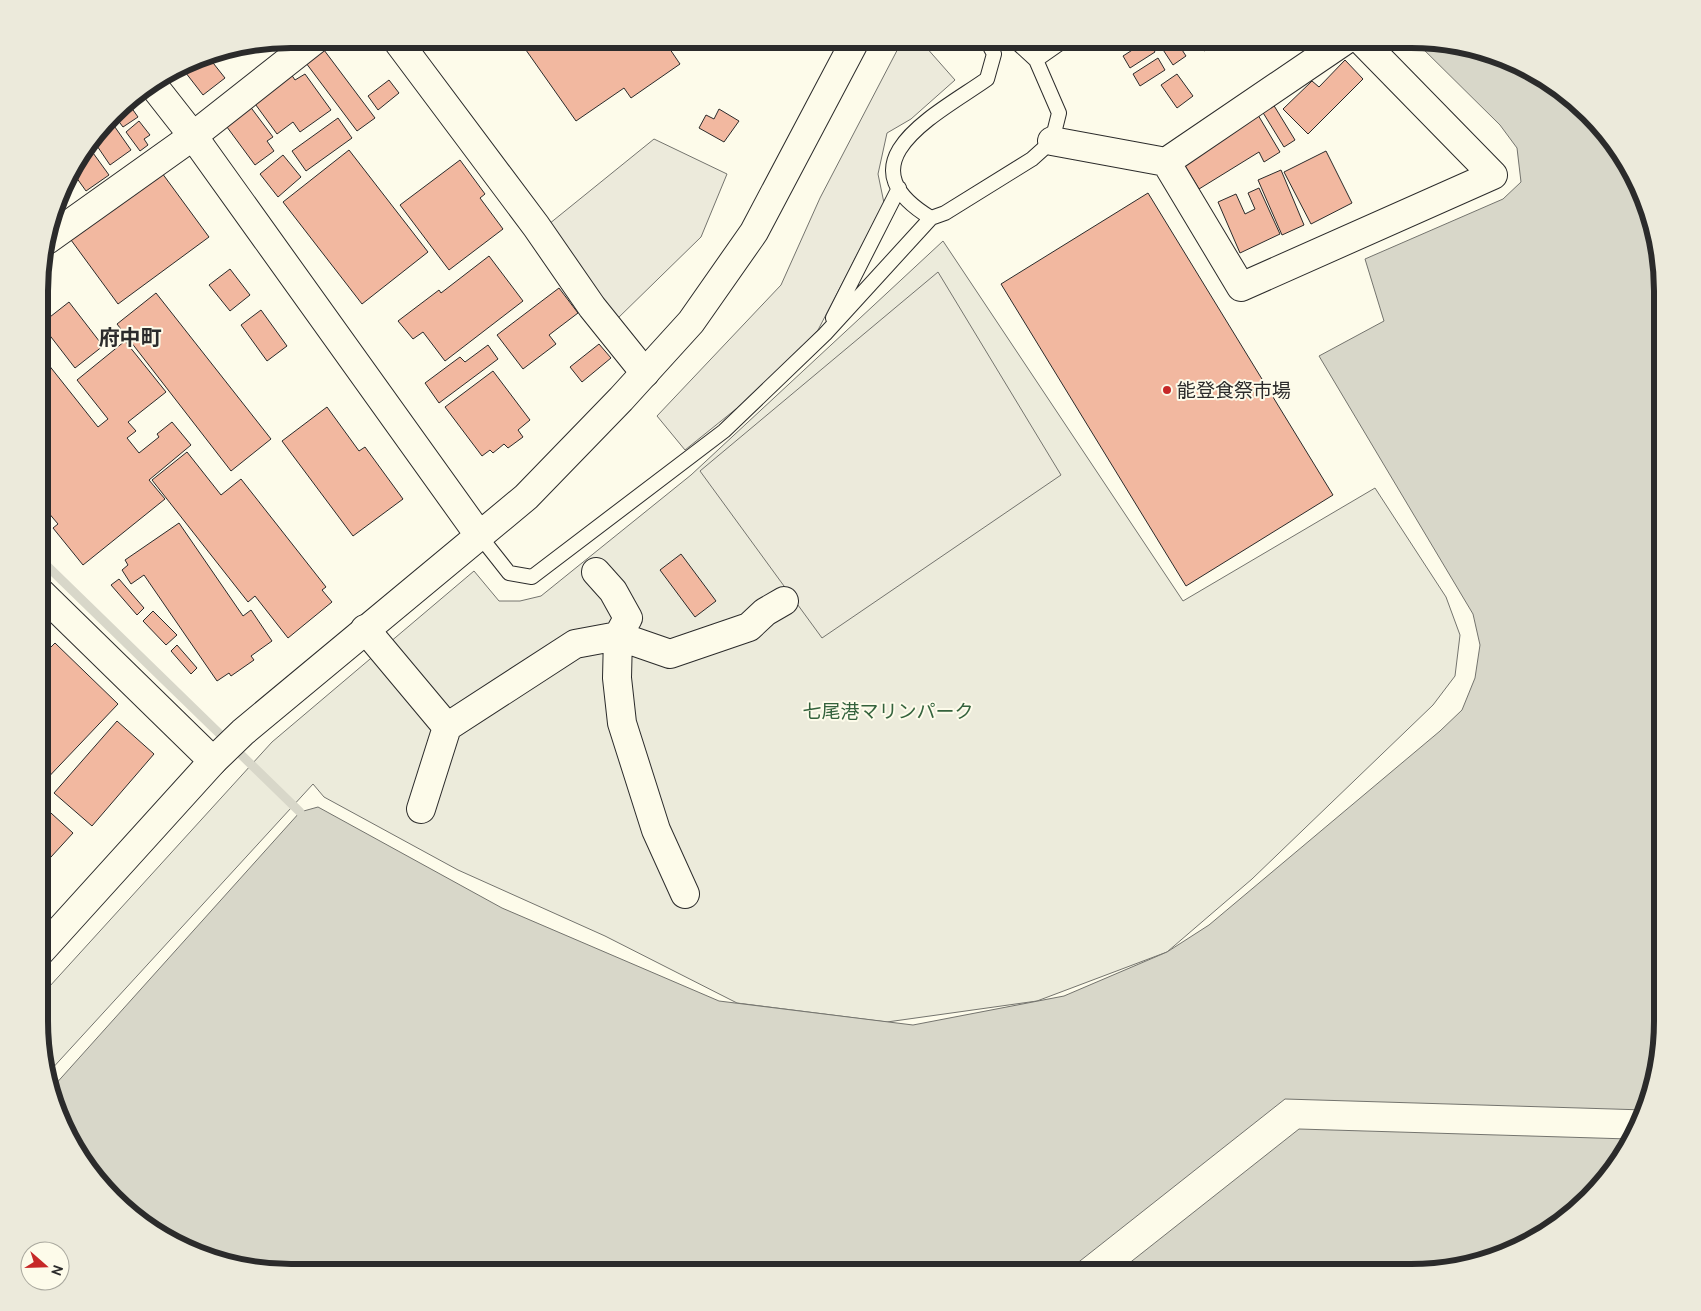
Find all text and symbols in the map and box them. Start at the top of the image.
district label: 府中町 [99,325,162,350]
place label: 能登食祭市場 [1177,379,1291,402]
marker: 能登食祭市場 [1161,384,1173,396]
park label: 七尾港マリンパーク [802,700,974,723]
north arrow [20,1241,70,1291]
text: N [47,1263,67,1278]

